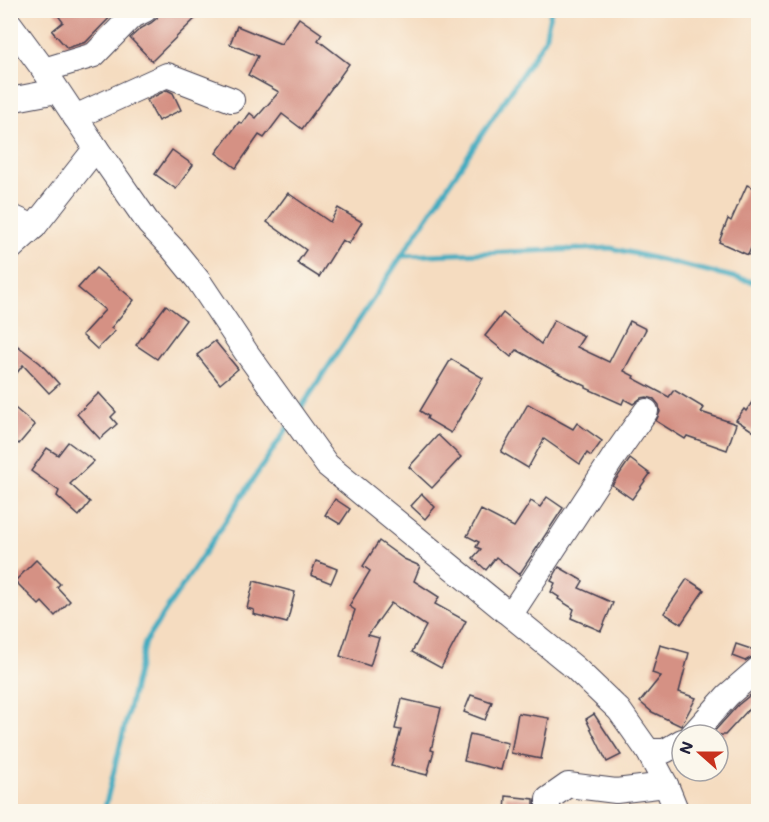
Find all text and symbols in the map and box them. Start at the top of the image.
north arrow [670,723,730,783]
text: N [674,738,698,757]

